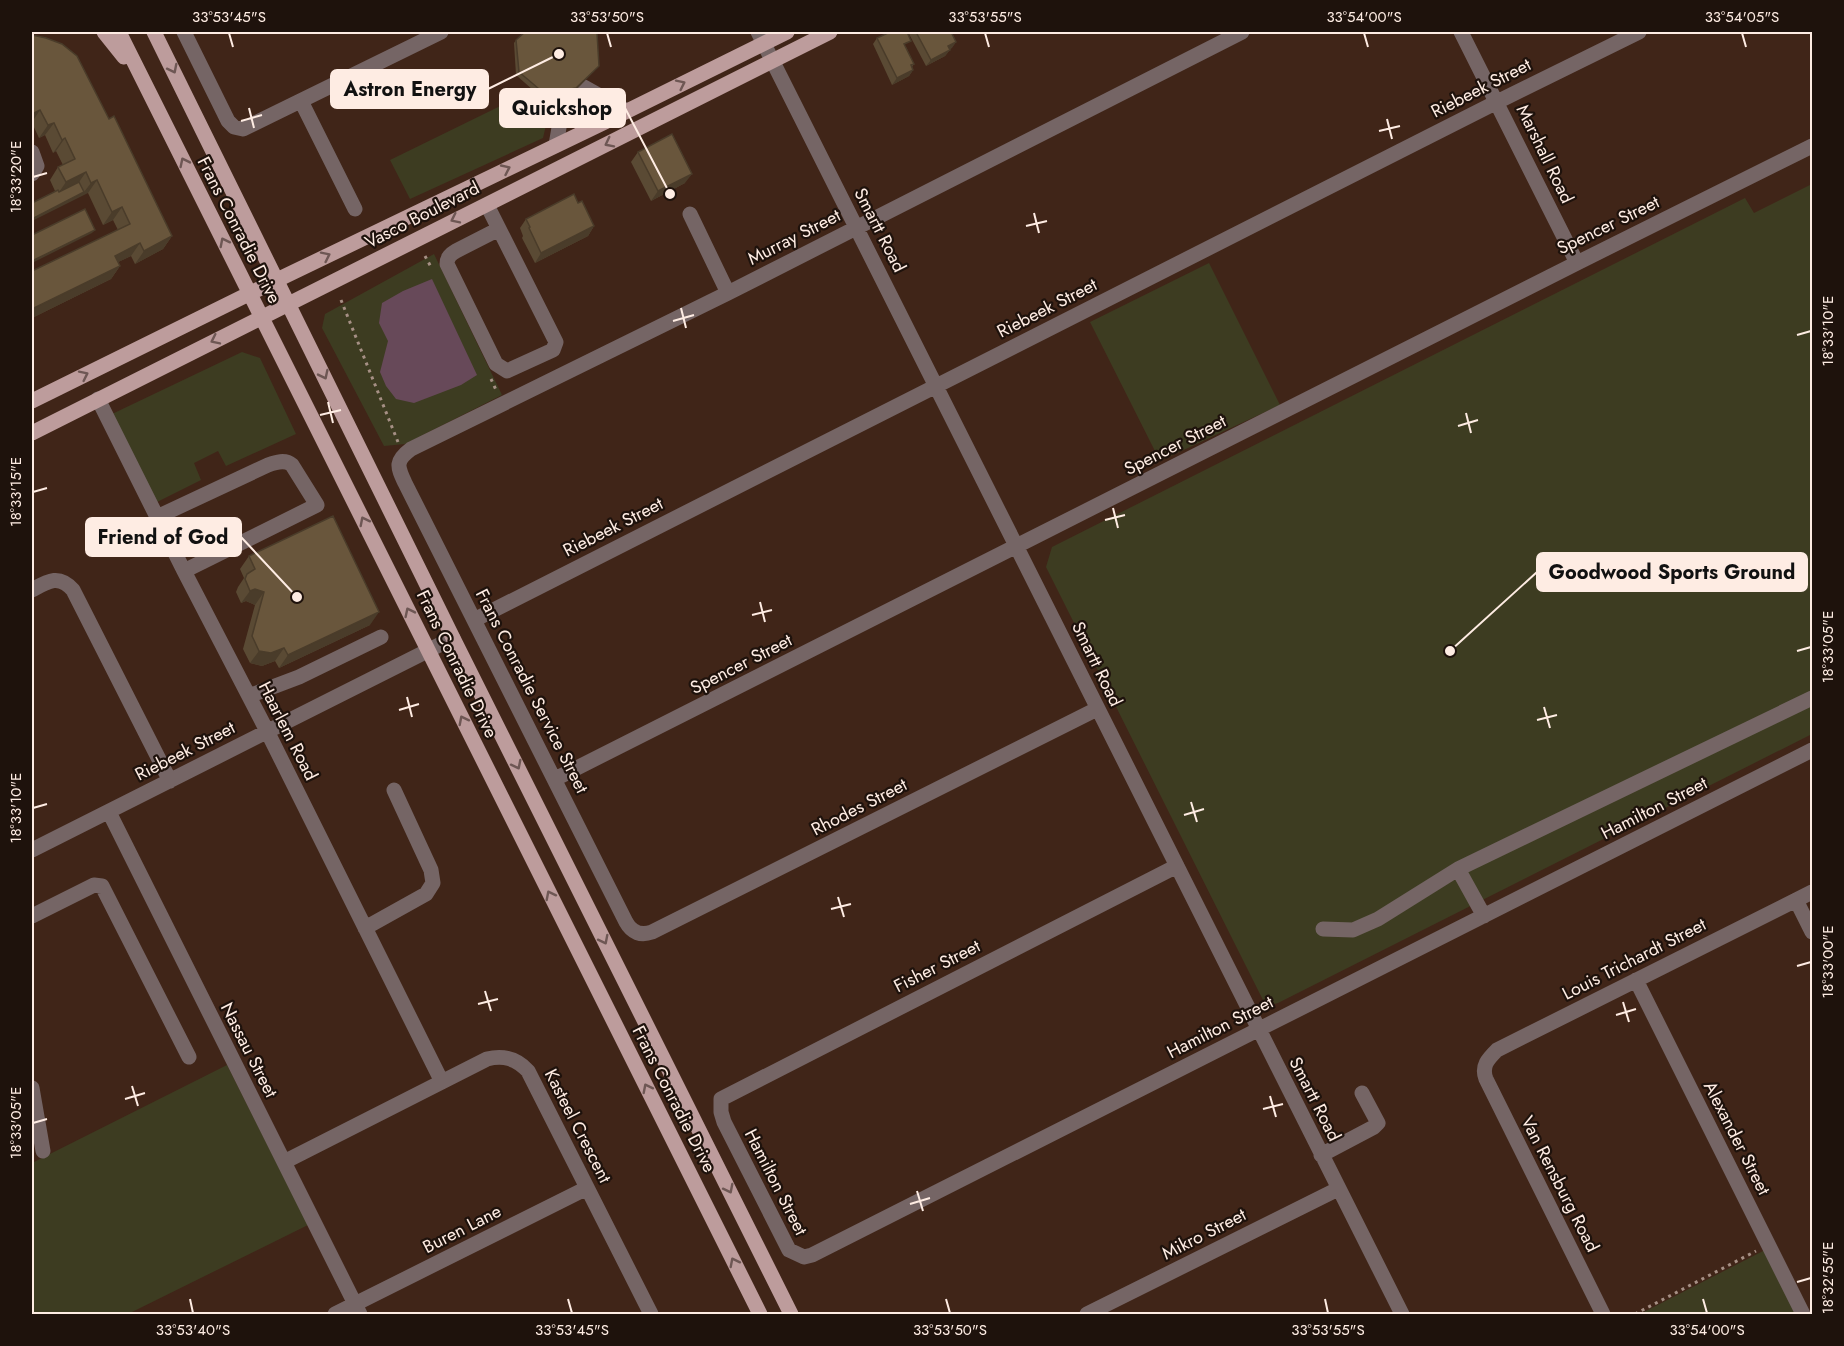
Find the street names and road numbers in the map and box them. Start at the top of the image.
street label: Riebeek Street [1426,51,1536,124]
street label: Marshall Road [1510,100,1580,208]
street label: Frans Conradie Drive [191,152,287,308]
street label: Vasco Boulevard [360,175,484,255]
street label: Smartt Road [848,183,912,277]
street label: Spencer Street [1552,189,1664,261]
street label: Murray Street [743,202,846,272]
street label: Riebeek Street [992,271,1102,344]
street label: Spencer Street [1120,408,1231,482]
street label: Riebeek Street [558,490,668,563]
street label: Frans Conradie Service Street [469,584,595,798]
street label: Frans Conradie Drive [410,586,504,742]
street label: Smartt Road [1065,617,1129,711]
street label: Spencer Street [686,627,797,701]
street label: Haarlem Road [252,677,324,785]
street label: Riebeek Street [130,714,240,787]
street label: Hamilton Street [1596,770,1712,846]
street label: Rhodes Street [807,771,912,842]
street label: Louis Trichardt Street [1558,911,1711,1007]
street label: Fisher Street [889,933,985,999]
street label: Hamilton Street [1162,989,1278,1065]
street label: Nassau Street [214,998,284,1103]
street label: Frans Conradie Drive [626,1021,722,1177]
street label: Smartt Road [1283,1052,1347,1146]
street label: Kasteel Crescent [538,1064,618,1188]
street label: Alexander Street [1697,1077,1777,1200]
street label: Van Rensburg Road [1514,1111,1606,1257]
street label: Hamilton Street [738,1124,814,1240]
street label: Buren Lane [418,1198,506,1260]
street label: Mikro Street [1157,1201,1251,1266]

